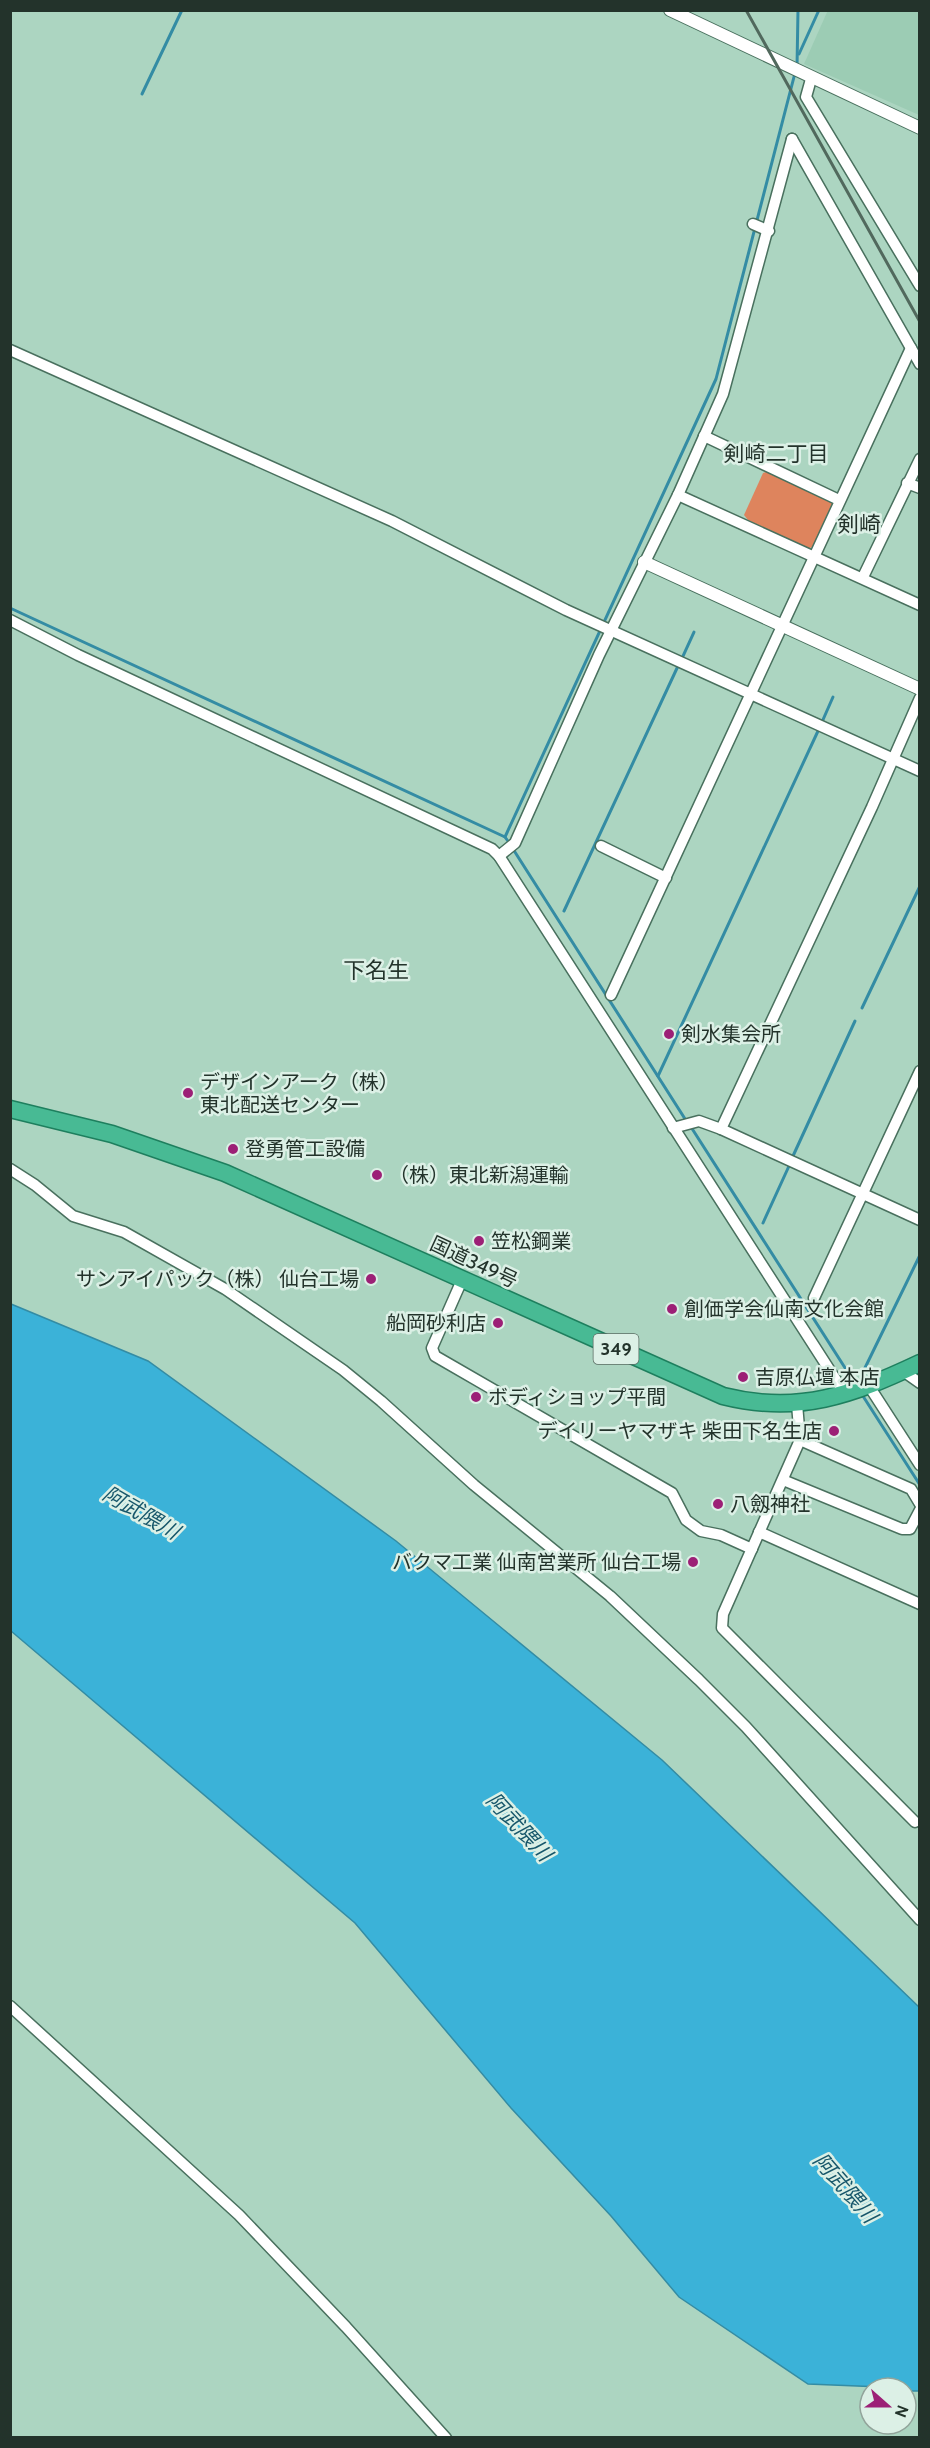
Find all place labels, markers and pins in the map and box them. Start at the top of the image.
place label: 剣水集会所 [681,1022,781,1046]
marker: 剣水集会所 [662,1027,676,1041]
place label: デザインアーク（株） 東北配送センター [200,1070,399,1117]
marker: デザインアーク（株） 東北配送センター [181,1086,195,1100]
place label: 登勇管工設備 [245,1137,365,1161]
marker: 登勇管工設備 [226,1142,240,1156]
place label: （株）東北新潟運輸 [389,1163,569,1187]
marker: （株）東北新潟運輸 [370,1168,384,1182]
place label: 笠松鋼業 [491,1229,571,1253]
marker: 笠松鋼業 [472,1234,486,1248]
place label: サンアイパック（株） 仙台工場 [76,1267,359,1291]
marker: サンアイパック（株） 仙台工場 [364,1272,378,1286]
place label: 創価学会仙南文化会館 [684,1297,884,1321]
marker: 創価学会仙南文化会館 [665,1302,679,1316]
place label: 船岡砂利店 [386,1311,486,1335]
marker: 船岡砂利店 [491,1316,505,1330]
place label: 吉原仏壇 本店 [755,1365,880,1389]
marker: 吉原仏壇 本店 [736,1370,750,1384]
place label: ボディショップ平間 [488,1385,667,1409]
marker: ボディショップ平間 [469,1390,483,1404]
place label: デイリーヤマザキ 柴田下名生店 [538,1419,822,1443]
marker: デイリーヤマザキ 柴田下名生店 [827,1424,841,1438]
place label: 八劔神社 [730,1492,810,1516]
marker: 八劔神社 [711,1497,725,1511]
place label: バクマ工業 仙南営業所 仙台工場 [392,1550,681,1574]
marker: バクマ工業 仙南営業所 仙台工場 [686,1555,700,1569]

